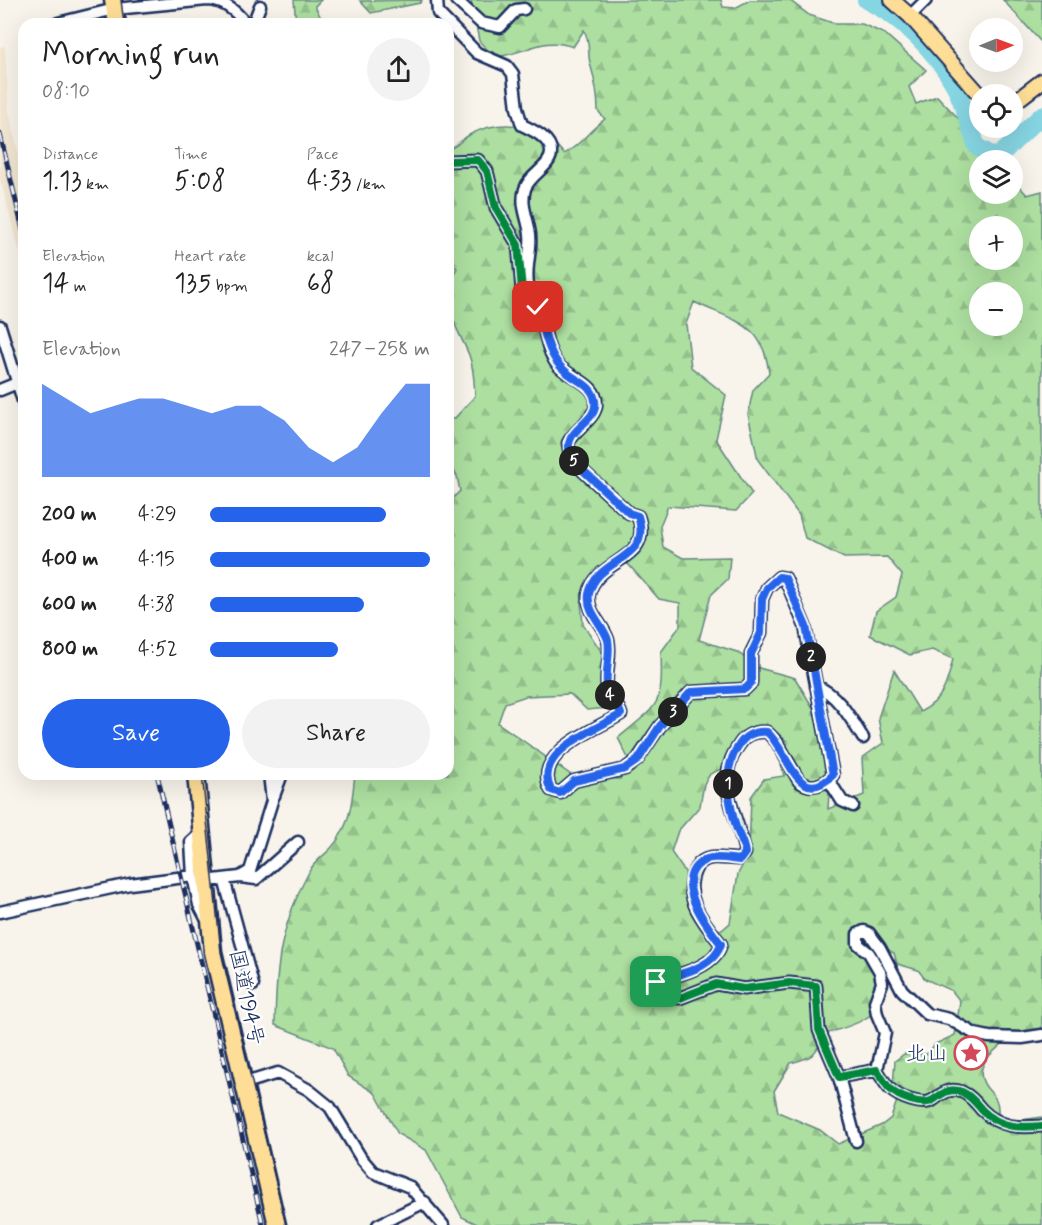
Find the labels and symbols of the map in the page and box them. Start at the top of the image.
north arrow [969,18,1023,72]
pin [512,281,563,332]
pin: 5 [559,446,589,476]
pin: 2 [796,642,826,672]
pin: 4 [595,680,625,710]
pin: 3 [658,697,688,727]
pin: 1 [713,769,743,799]
street label: 国道194号 [222,947,270,1048]
pin [630,956,681,1007]
place icon: 北山 [953,1035,989,1071]
place label: 北山 [906,1040,948,1068]

